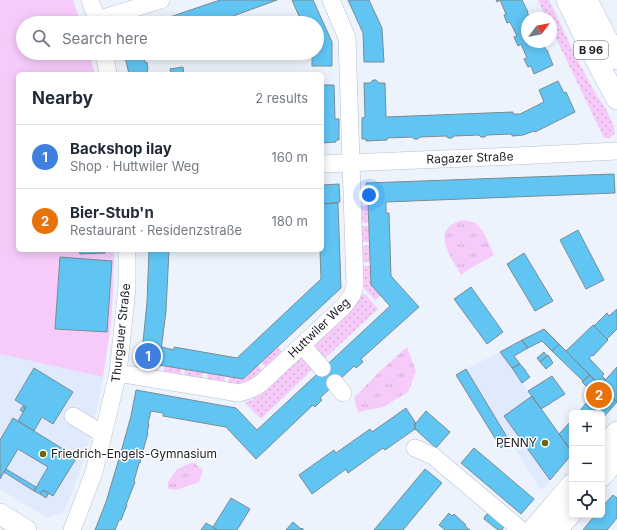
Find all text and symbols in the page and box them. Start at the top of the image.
north arrow [521,12,557,48]
search box [16,16,324,60]
icon: search [30,27,52,49]
text: Search here [62,29,148,48]
road number: B 96 [574,41,608,59]
text: Nearby [32,88,93,108]
text: 2 results [255,90,308,106]
text: Backshop ilay [70,139,172,158]
street label: Ragazer Straße [426,148,514,167]
text: 1 [42,149,48,165]
text: 160 m [271,149,308,165]
text: Shop · Huttwiler Weg [70,158,199,174]
your location [359,185,379,205]
text: Bier-Stub'n [70,203,154,222]
text: 2 [41,213,49,229]
text: 180 m [271,213,308,229]
text: Restaurant · Residenzstraße [70,222,242,238]
street label: Thurgauer Straße [108,283,133,383]
street label: Huttwiler Weg [285,295,353,361]
pin: 1 [135,341,161,371]
pin: 2 [586,380,612,410]
map controls [569,410,605,518]
button: + [569,410,605,446]
place label: PENNY [496,435,537,450]
marker: PENNY [540,438,550,448]
place label: Friedrich-Engels-Gymnasium [51,446,217,461]
button: − [569,446,605,482]
marker: Friedrich-Engels-Gymnasium [38,449,48,459]
button: locate [569,482,605,518]

